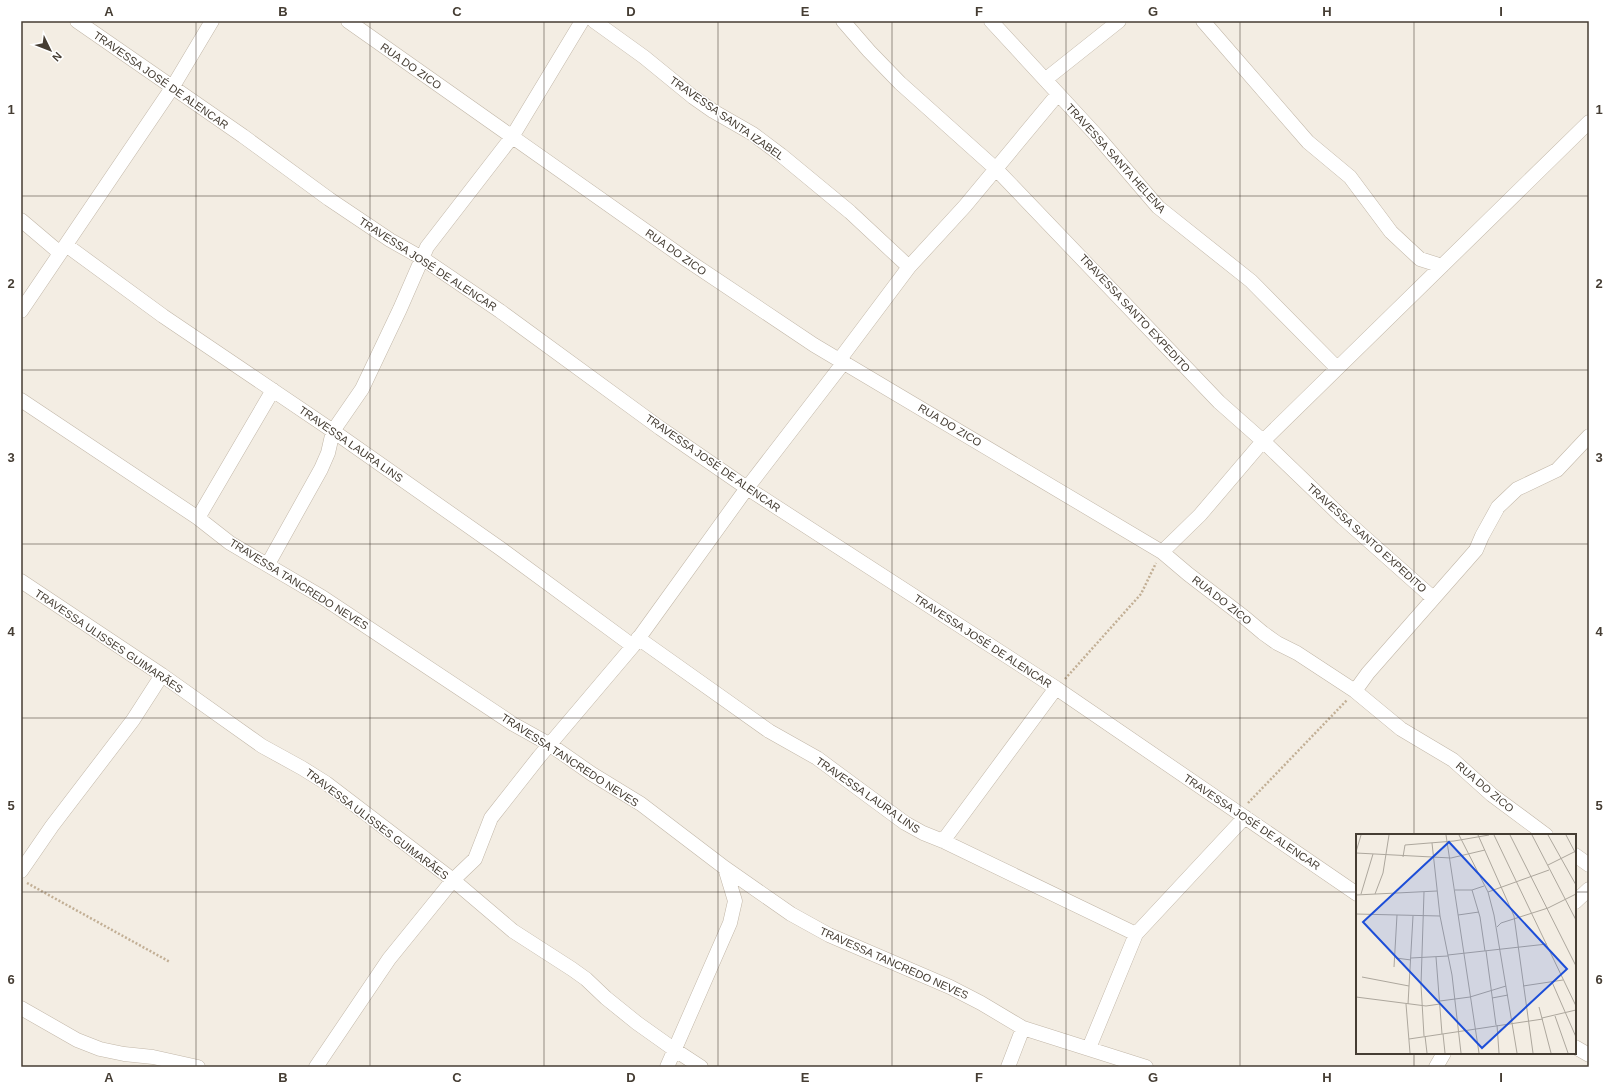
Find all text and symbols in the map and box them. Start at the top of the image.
text: A [104,4,114,19]
text: B [278,4,288,19]
text: C [452,4,462,19]
text: D [626,4,636,19]
text: E [801,4,810,19]
text: F [975,4,983,19]
text: G [1148,4,1158,19]
text: H [1322,4,1332,19]
text: I [1499,4,1503,19]
street label: TRAVESSA JOSÉ DE ALENCAR [91,29,231,131]
north arrow [30,30,70,70]
street label: RUA DO ZICO [378,41,444,92]
text: N [50,50,64,64]
street label: TRAVESSA SANTA IZABEL [668,74,786,162]
street label: TRAVESSA SANTA HELENA [1064,101,1169,216]
text: 1 [7,102,15,117]
text: 1 [1595,102,1603,117]
street label: TRAVESSA JOSÉ DE ALENCAR [357,215,499,313]
street label: RUA DO ZICO [643,227,709,278]
street label: TRAVESSA SANTO EXPEDITO [1077,252,1193,375]
text: 2 [7,276,15,291]
text: 2 [1595,276,1603,291]
street label: RUA DO ZICO [916,401,984,449]
street label: TRAVESSA LAURA LINS [297,404,405,484]
street label: TRAVESSA JOSÉ DE ALENCAR [643,412,783,514]
text: 3 [7,450,15,465]
text: 3 [1595,450,1603,465]
street label: TRAVESSA SANTO EXPEDITO [1305,481,1429,595]
street label: TRAVESSA TANCREDO NEVES [227,536,371,632]
street label: RUA DO ZICO [1190,573,1254,627]
street label: TRAVESSA ULISSES GUIMARÃES [33,587,185,695]
street label: TRAVESSA JOSÉ DE ALENCAR [912,592,1054,690]
text: 4 [7,624,15,639]
text: 4 [1595,624,1603,639]
street label: TRAVESSA TANCREDO NEVES [499,711,641,809]
street label: TRAVESSA LAURA LINS [814,755,922,835]
street label: RUA DO ZICO [1454,759,1517,815]
street label: TRAVESSA ULISSES GUIMARÃES [303,766,451,882]
street label: TRAVESSA JOSÉ DE ALENCAR [1182,772,1322,872]
text: 5 [7,798,15,813]
text: 5 [1595,798,1603,813]
inset map [1356,834,1576,1054]
street label: TRAVESSA TANCREDO NEVES [818,925,970,1001]
text: 6 [7,972,15,987]
text: 6 [1595,972,1603,987]
text: A [104,1070,114,1085]
text: B [278,1070,288,1085]
text: C [452,1070,462,1085]
text: D [626,1070,636,1085]
text: E [801,1070,810,1085]
text: F [975,1070,983,1085]
text: G [1148,1070,1158,1085]
text: H [1322,1070,1332,1085]
text: I [1499,1070,1503,1085]

